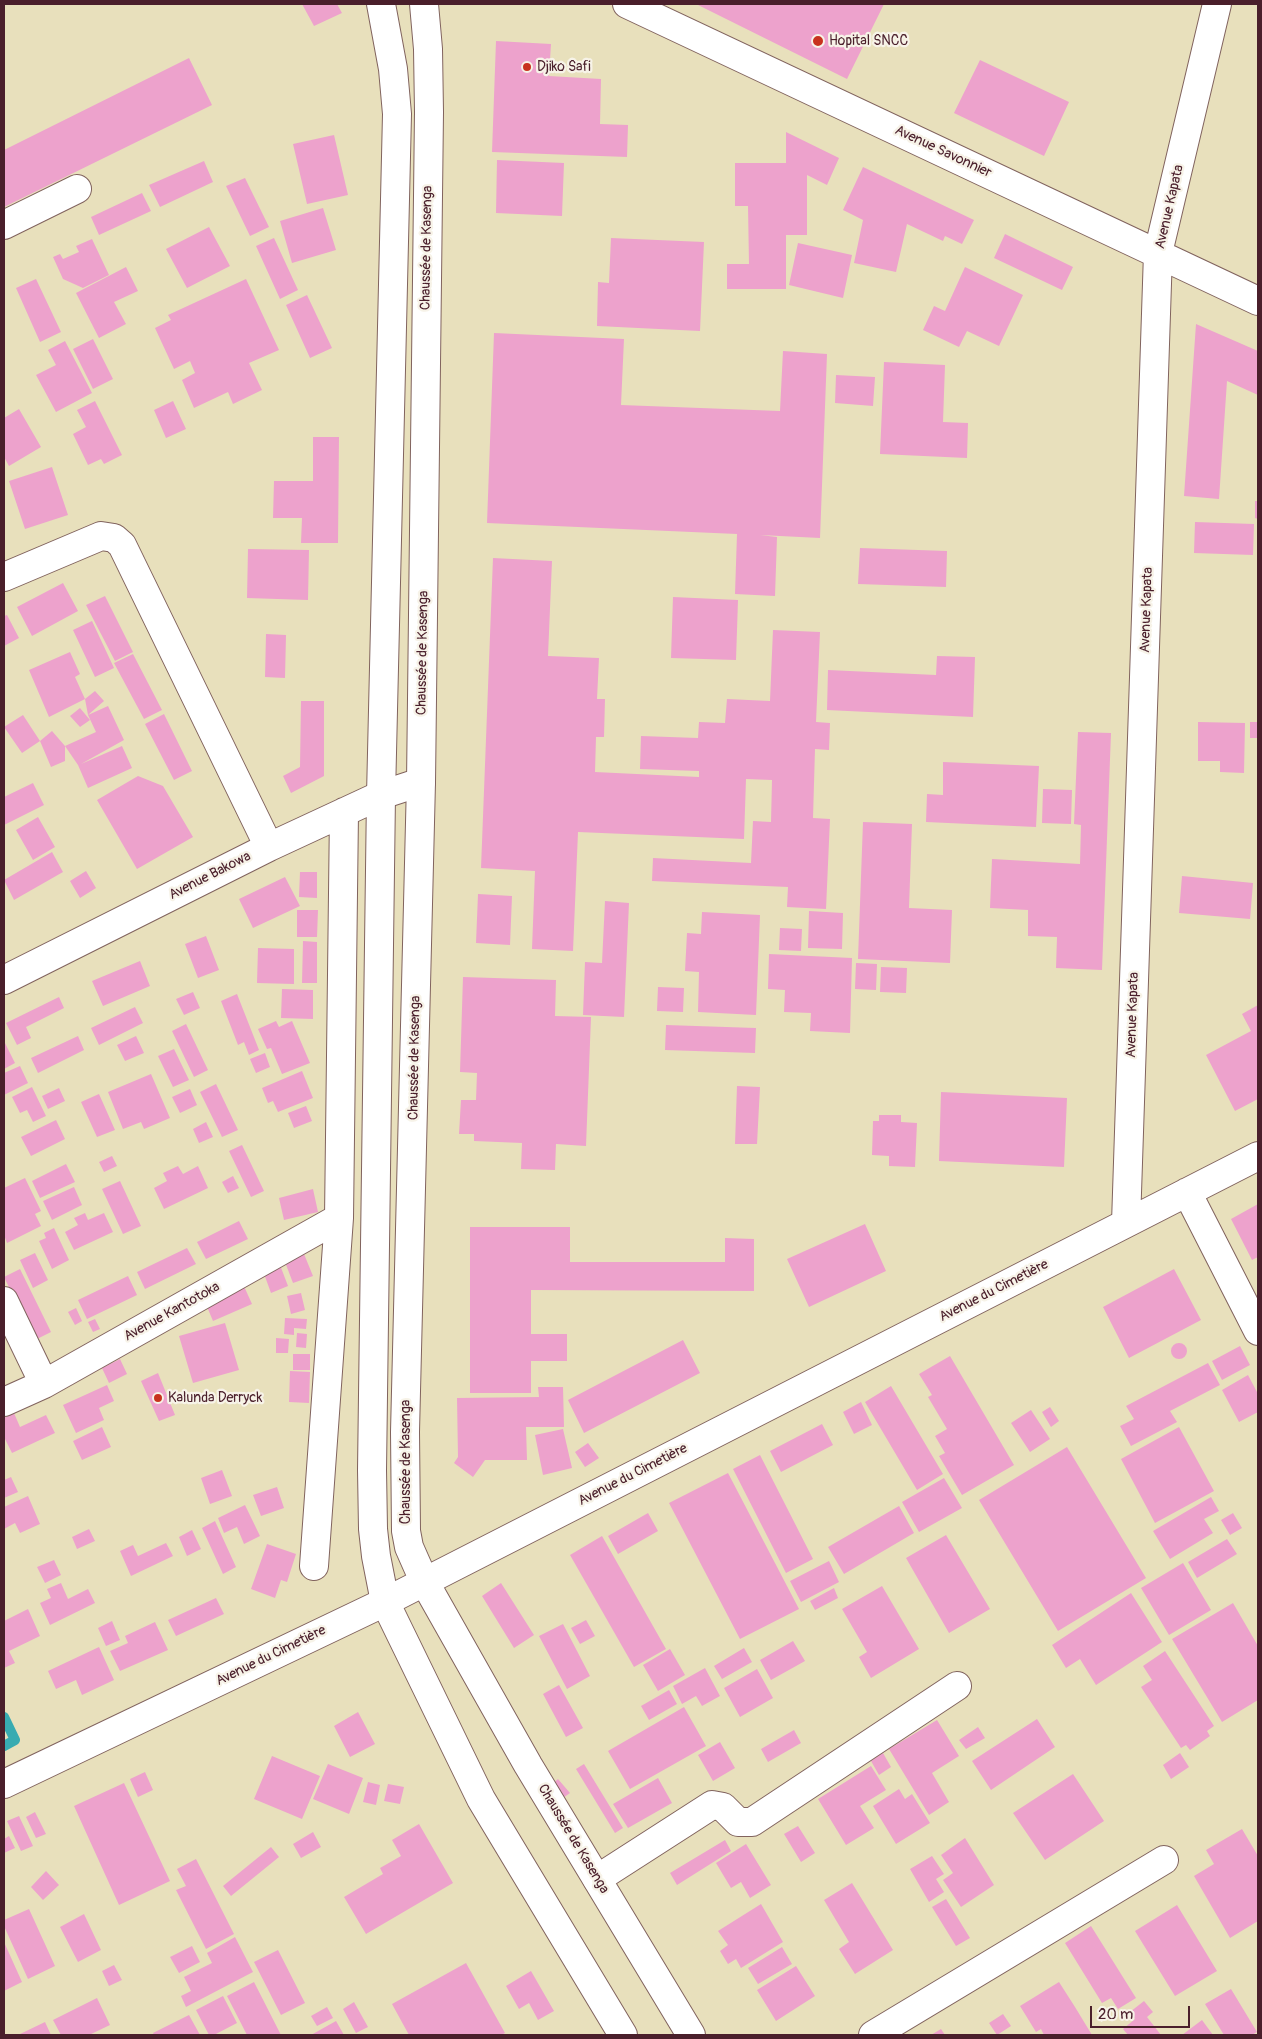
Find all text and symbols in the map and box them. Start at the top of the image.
place label: Hopital SNCC [829,33,908,49]
marker: Hopital SNCC [811,34,825,48]
place label: Djiko Safi [537,59,591,75]
marker: Djiko Safi [521,61,533,73]
street label: Avenue Savonnier [892,122,994,182]
street label: Avenue Kapata [1152,163,1188,251]
street label: Chaussée de Kasenga [418,186,436,310]
street label: Avenue Kapata [1137,567,1157,653]
street label: Chaussée de Kasenga [414,591,432,715]
street label: Avenue Bakowa [166,848,254,904]
street label: Avenue Kapata [1123,972,1143,1058]
street label: Chaussée de Kasenga [406,996,424,1120]
street label: Avenue du Cimetière [937,1256,1051,1326]
street label: Avenue Kantotoka [121,1279,223,1345]
place label: Kalunda Derryck [168,1390,262,1406]
marker: Kalunda Derryck [152,1392,164,1404]
street label: Chaussée de Kasenga [398,1400,414,1524]
street label: Avenue du Cimetière [576,1440,690,1510]
street label: Avenue du Cimetière [213,1622,329,1690]
street label: Chaussée de Kasenga [534,1781,612,1897]
scale bar [1092,1996,1192,2028]
text: 20 m [1098,2005,1133,2024]

